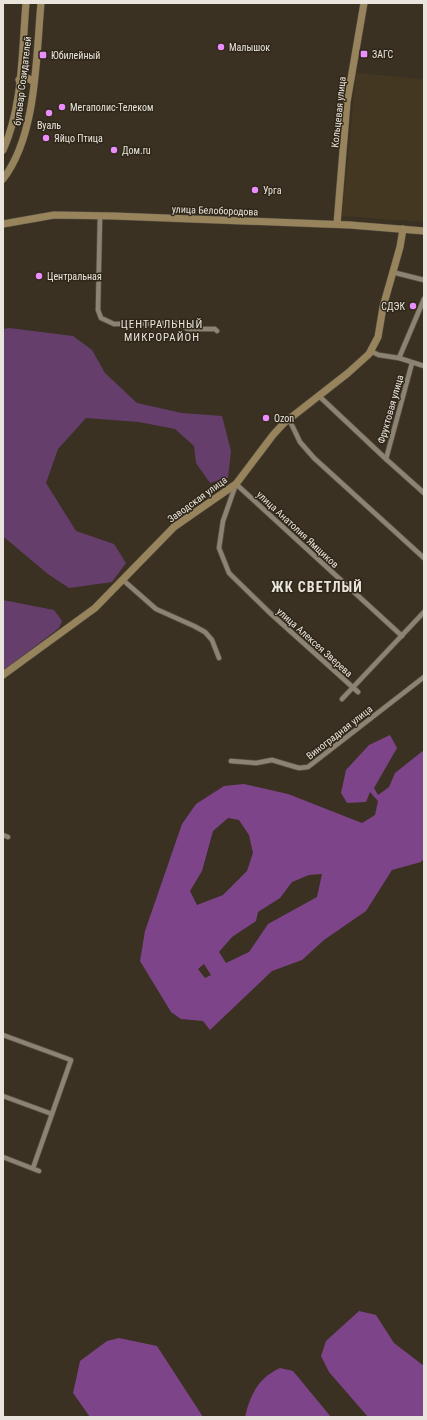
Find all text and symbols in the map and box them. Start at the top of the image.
street label: бульвар Созидателей [12,36,33,126]
marker: Малышок [216,42,226,52]
place label: Малышок [229,42,270,53]
marker: ЗАГС [359,49,369,59]
place label: ЗАГС [372,49,393,60]
marker: Юбилейный [38,50,48,60]
place label: Юбилейный [51,50,100,61]
street label: Кольцевая улица [329,76,348,148]
marker: Мегаполис-Телеком [57,102,67,112]
place label: Мегаполис-Телеком [70,102,153,113]
marker: Вуаль [44,108,54,118]
place label: Вуаль [37,120,61,131]
marker: Яйцо Птица [41,133,51,143]
place label: Яйцо Птица [54,133,103,144]
marker: Дом.ru [109,145,119,155]
place label: Дом.ru [122,145,151,156]
marker: Урга [250,185,260,195]
place label: Урга [263,185,282,196]
street label: улица Белобородова [172,203,259,218]
marker: Центральная [34,271,44,281]
place label: Центральная [47,271,102,282]
place label: СДЭК [381,301,405,312]
marker: СДЭК [408,301,418,311]
district label: ЦЕНТРАЛЬНЫЙ МИКРОРАЙОН [121,318,203,344]
street label: Фруктовая улица [374,373,406,445]
marker: Ozon [261,413,271,423]
place label: Ozon [274,413,294,424]
street label: Заводская улица [166,474,229,525]
street label: улица Анатолия Ямщиков [255,489,341,570]
district label: ЖК СВЕТЛЫЙ [271,579,363,595]
street label: улица Алексея Зверева [275,606,355,679]
street label: Виноградная улица [304,703,375,762]

